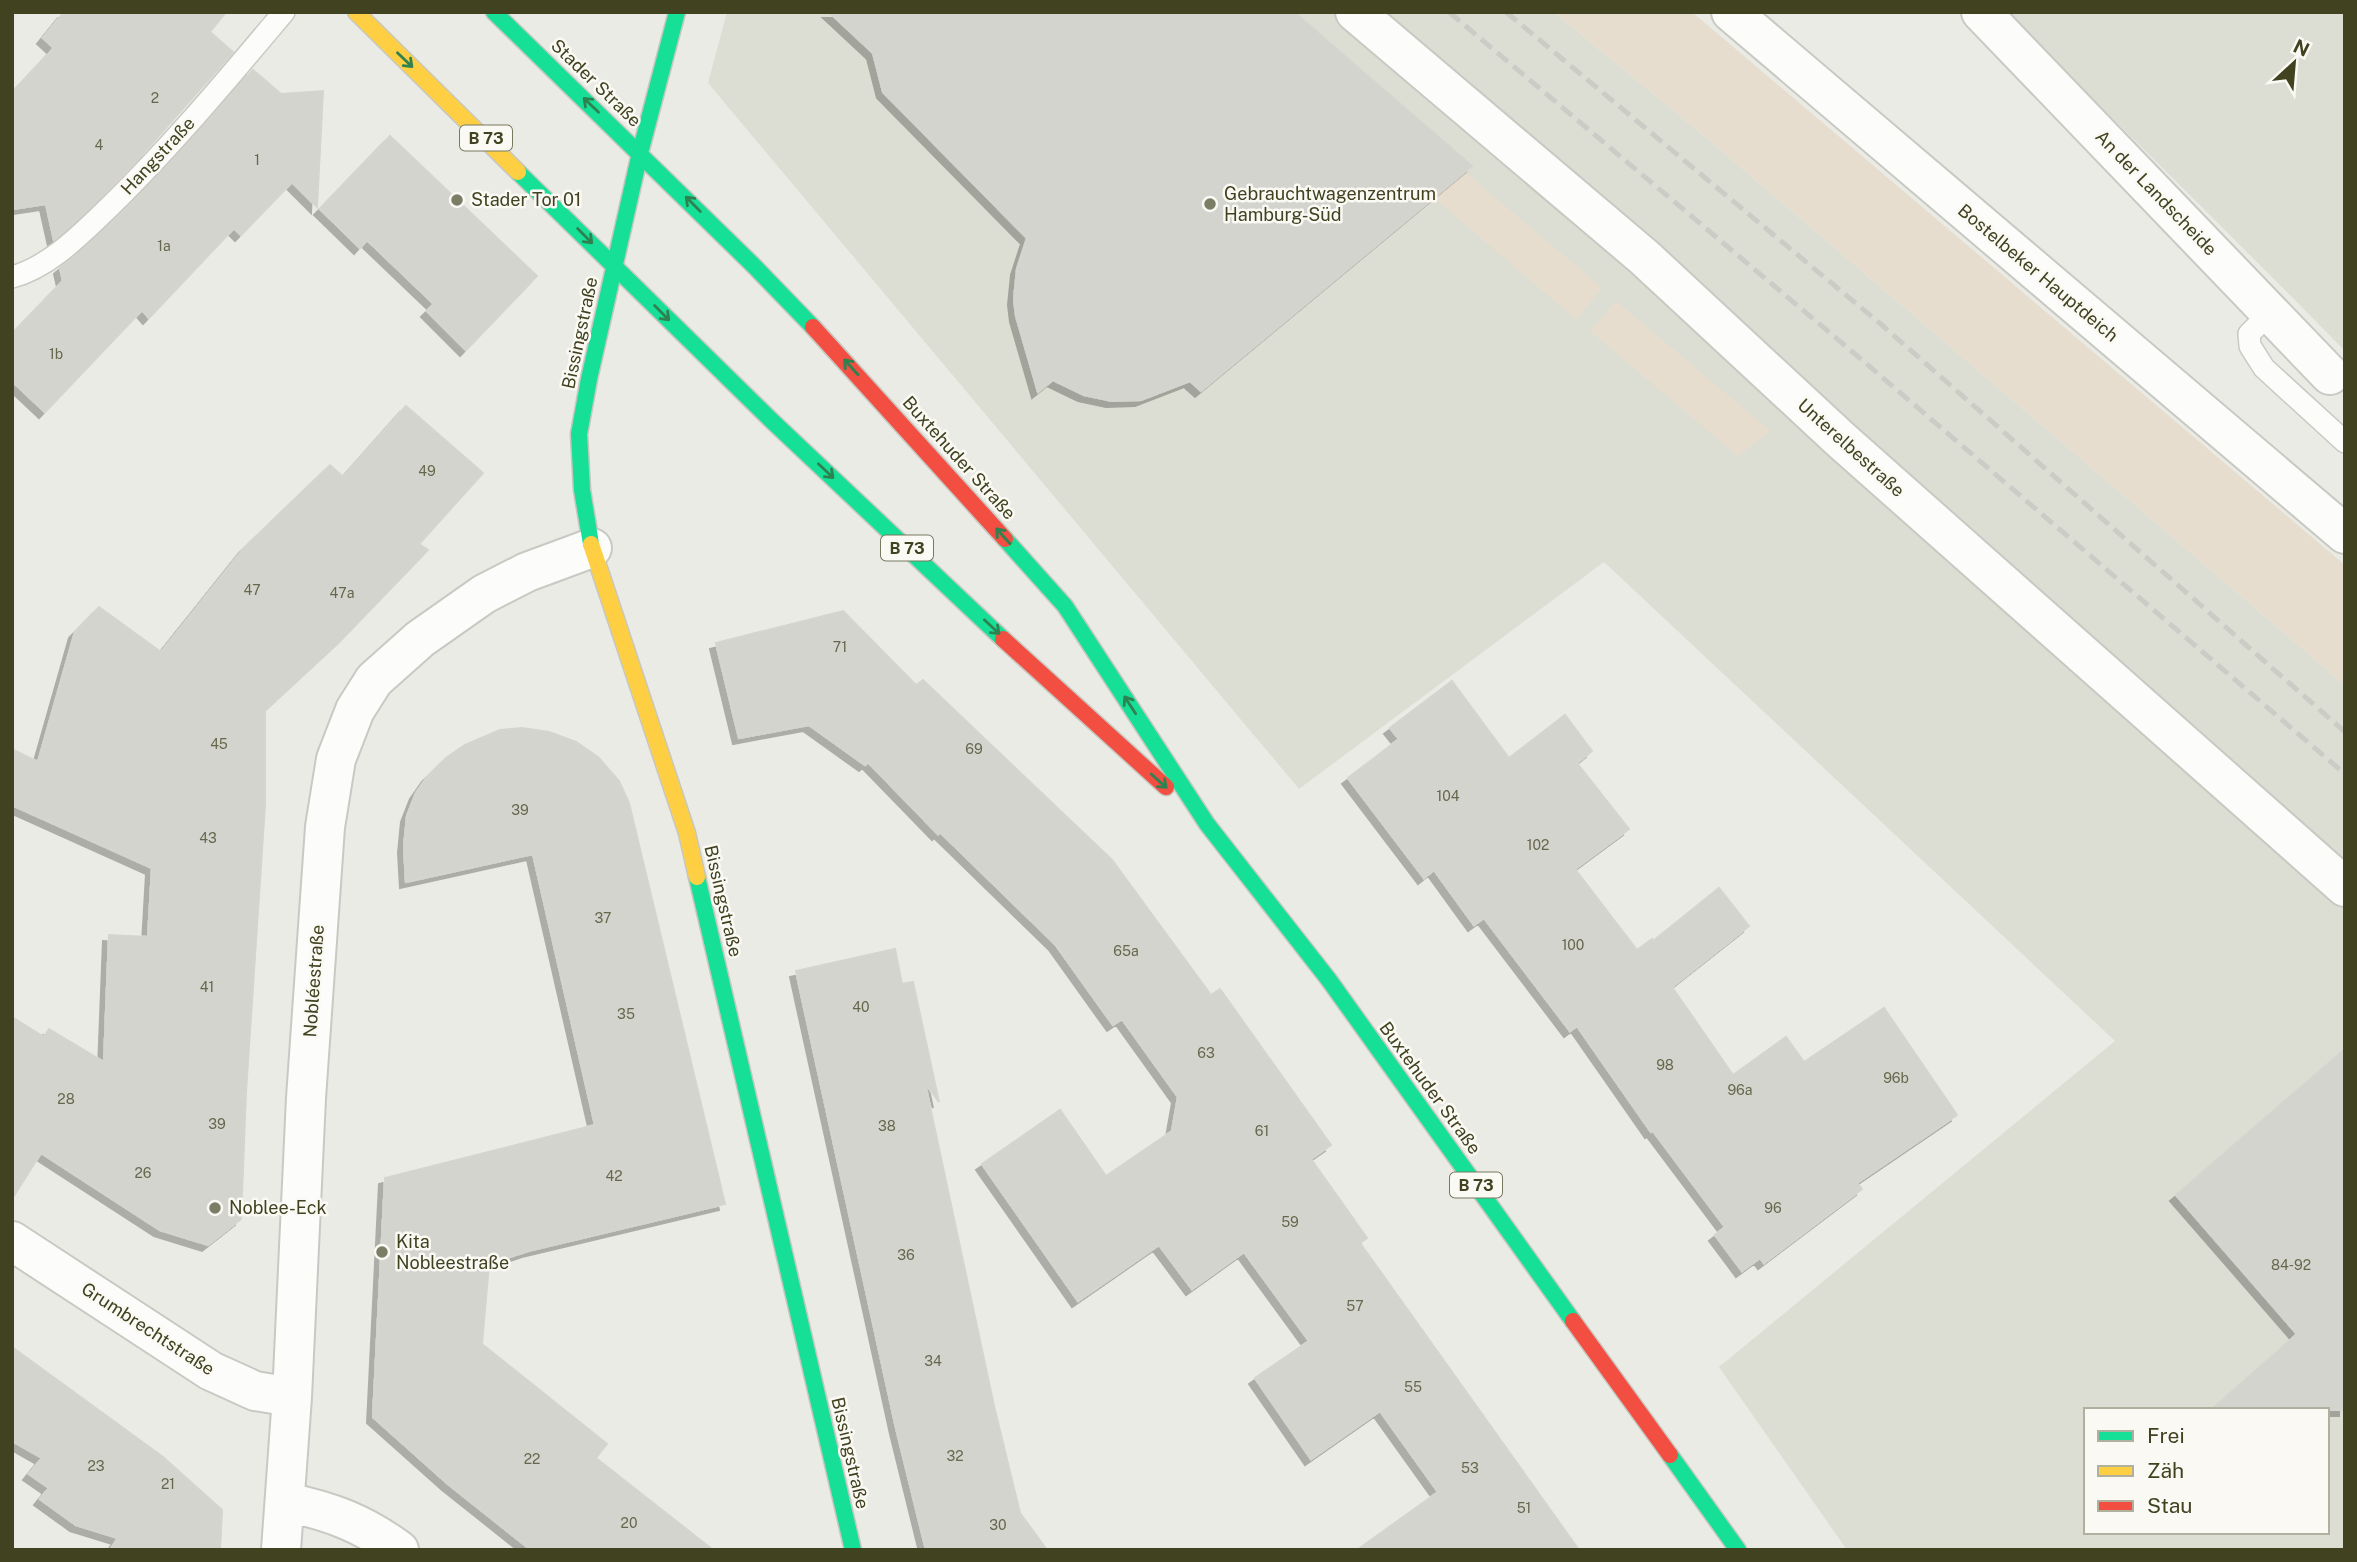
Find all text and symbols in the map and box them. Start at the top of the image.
north arrow [2259,28,2329,98]
street label: Stader Straße [547,34,646,131]
text: N [2290,35,2313,61]
one-way arrow [396,51,413,68]
house number: 2 [151,90,159,106]
one-way arrow [583,97,600,114]
street label: Hangstraße [116,113,199,199]
road number: B 73 [460,126,512,150]
street label: An der Landscheide [2091,126,2221,260]
house number: 4 [95,137,104,153]
house number: 1 [254,152,260,168]
place label: Gebrauchtwagenzentrum Hamburg-Süd [1224,183,1436,225]
place label: Stader Tor 01 [471,189,581,210]
marker: Stader Tor 01 [449,192,465,208]
one-way arrow [684,196,701,213]
marker: Gebrauchtwagenzentrum Hamburg-Süd [1202,196,1218,212]
street label: Bostelbeker Hauptdeich [1954,200,2123,346]
one-way arrow [576,228,593,245]
house number: 1a [157,238,171,254]
street label: Bissingstraße [557,275,602,391]
one-way arrow [654,304,671,321]
house number: 1b [49,346,63,362]
one-way arrow [843,359,860,376]
street label: Buxtehuder Straße [899,392,1020,524]
street label: Unterelbestraße [1794,394,1909,501]
house number: 49 [418,463,436,479]
one-way arrow [817,463,834,480]
one-way arrow [996,528,1012,546]
road number: B 73 [881,536,933,561]
house number: 47 [243,582,261,598]
house number: 47a [330,585,354,601]
one-way arrow [983,619,1000,636]
house number: 71 [833,639,847,655]
one-way arrow [1122,696,1137,715]
house number: 45 [210,736,228,752]
house number: 69 [965,741,983,757]
one-way arrow [1150,773,1168,789]
house number: 104 [1436,788,1460,804]
house number: 39 [511,802,529,818]
house number: 43 [199,830,217,846]
house number: 102 [1527,837,1549,853]
street label: Bissingstraße [700,843,747,959]
house number: 37 [595,910,611,926]
street label: Nobléestraße [299,924,328,1038]
house number: 100 [1562,937,1584,953]
house number: 65a [1113,943,1139,959]
house number: 41 [200,979,214,995]
house number: 40 [852,999,870,1015]
house number: 35 [617,1006,635,1022]
street label: Buxtehuder Straße [1375,1017,1486,1158]
house number: 63 [1197,1045,1215,1061]
house number: 98 [1656,1057,1674,1073]
house number: 96b [1883,1070,1909,1086]
house number: 96a [1727,1082,1753,1098]
house number: 28 [57,1091,75,1107]
house number: 39 [208,1116,226,1132]
house number: 38 [878,1118,896,1134]
house number: 61 [1255,1123,1269,1139]
house number: 26 [134,1165,152,1181]
house number: 42 [605,1168,623,1184]
road number: B 73 [1450,1172,1502,1198]
place label: Noblee-Eck [229,1197,327,1218]
marker: Noblee-Eck [207,1200,223,1216]
house number: 96 [1764,1200,1782,1216]
house number: 59 [1281,1214,1299,1230]
place label: Kita Nobleestraße [396,1231,509,1273]
marker: Kita Nobleestraße [374,1244,390,1260]
house number: 36 [897,1247,915,1263]
house number: 84-92 [2271,1257,2311,1273]
street label: Grumbrechtstraße [78,1278,219,1379]
house number: 57 [1346,1298,1364,1314]
house number: 34 [924,1353,942,1369]
house number: 55 [1404,1379,1422,1395]
street label: Bissingstraße [827,1395,874,1511]
legend [2084,1408,2329,1534]
text: Frei [2147,1423,2185,1448]
house number: 32 [946,1448,964,1464]
house number: 22 [524,1451,540,1467]
house number: 23 [87,1458,105,1474]
text: Zäh [2147,1458,2184,1483]
house number: 53 [1461,1460,1479,1476]
house number: 21 [161,1476,175,1492]
text: Stau [2147,1493,2193,1518]
house number: 51 [1517,1500,1531,1516]
house number: 20 [621,1515,637,1531]
house number: 30 [989,1517,1007,1533]

